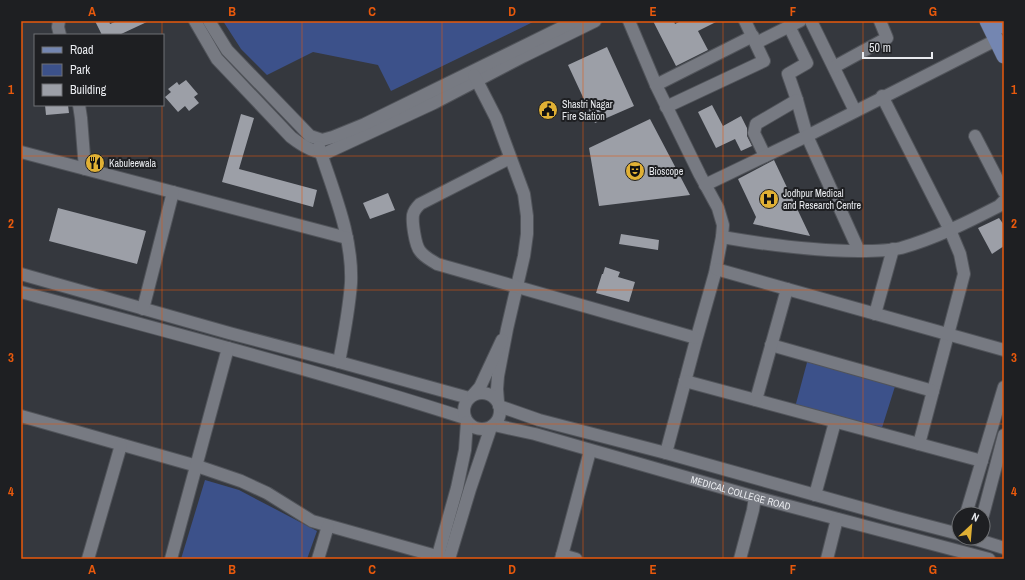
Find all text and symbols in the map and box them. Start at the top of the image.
text: A [88,3,96,20]
text: B [228,3,236,20]
text: C [368,3,376,20]
text: D [508,3,516,20]
text: E [649,3,657,20]
text: F [790,3,797,20]
text: G [929,3,937,20]
legend [34,34,164,106]
scale bar [863,34,932,60]
text: 50 m [869,40,891,56]
text: Road [70,42,94,58]
text: Park [70,62,90,78]
text: 1 [8,81,14,98]
text: 1 [1011,81,1017,98]
text: Building [70,82,107,98]
place label: Shastri Nagar Fire Station [562,98,613,123]
public building icon: Shastri Nagar Fire Station [537,99,559,121]
restaurant icon: Kabuleewala [84,152,106,174]
place label: Kabuleewala [109,157,156,170]
theatre icon: Bioscope [624,160,646,182]
place label: Bioscope [649,165,684,178]
place label: Jodhpur Medical and Research Centre [783,187,861,212]
hospital icon: Jodhpur Medical and Research Centre [758,188,780,210]
text: 2 [8,215,14,232]
text: 2 [1011,215,1017,232]
text: 3 [8,349,14,366]
text: 3 [1011,349,1017,366]
street label: MEDICAL COLLEGE ROAD [689,473,792,513]
text: 4 [8,483,14,500]
text: 4 [1011,483,1017,500]
north arrow [951,506,991,546]
text: N [969,509,981,525]
text: A [88,561,96,578]
text: B [228,561,236,578]
text: C [368,561,376,578]
text: D [508,561,516,578]
text: E [649,561,657,578]
text: F [790,561,797,578]
text: G [929,561,937,578]

